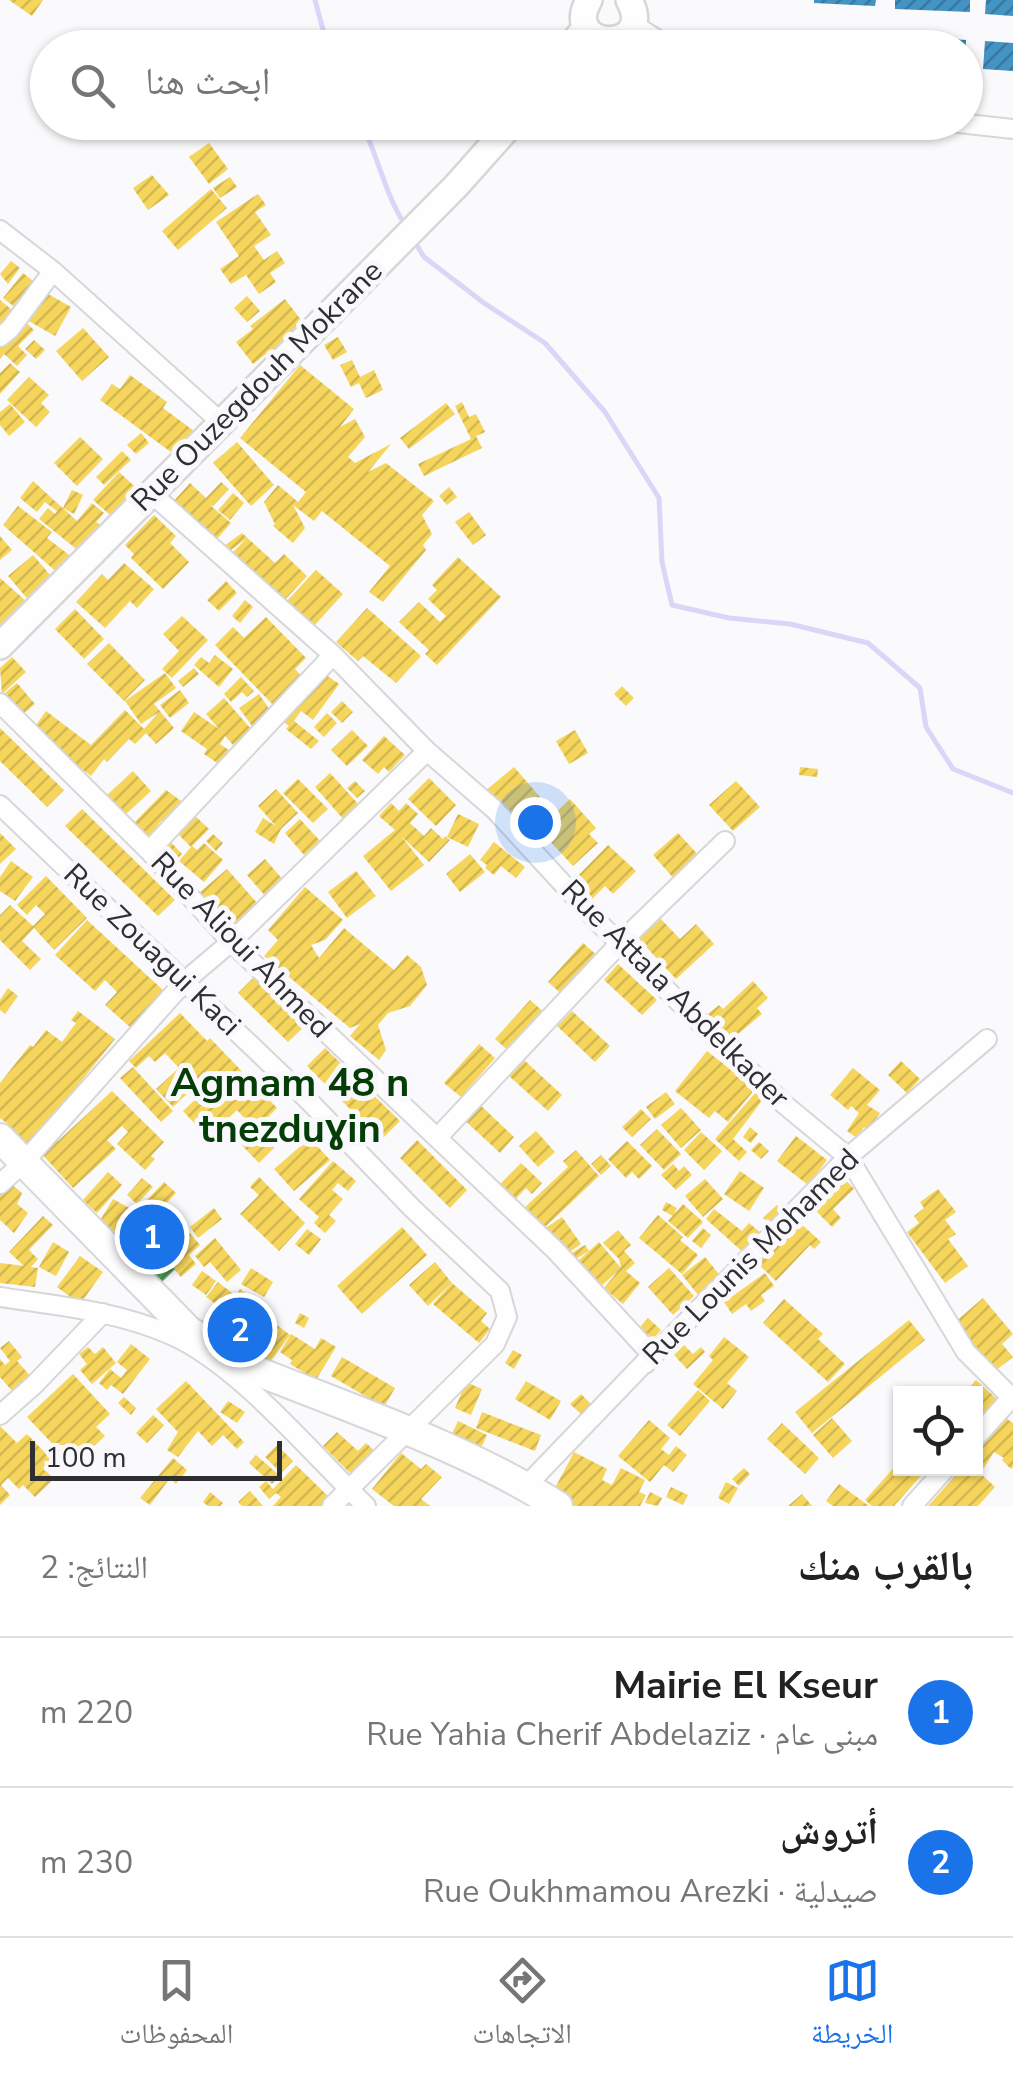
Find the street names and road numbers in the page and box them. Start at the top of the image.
street label: Rue Ouzegdouh Mokrane [122,251,392,521]
street label: Rue Alioui Ahmed [141,843,341,1047]
street label: Rue Zouagui Kaci [54,855,250,1045]
street label: Rue Attala Abdelkader [552,871,798,1117]
street label: Rue Lounis Mohamed [634,1140,868,1374]

